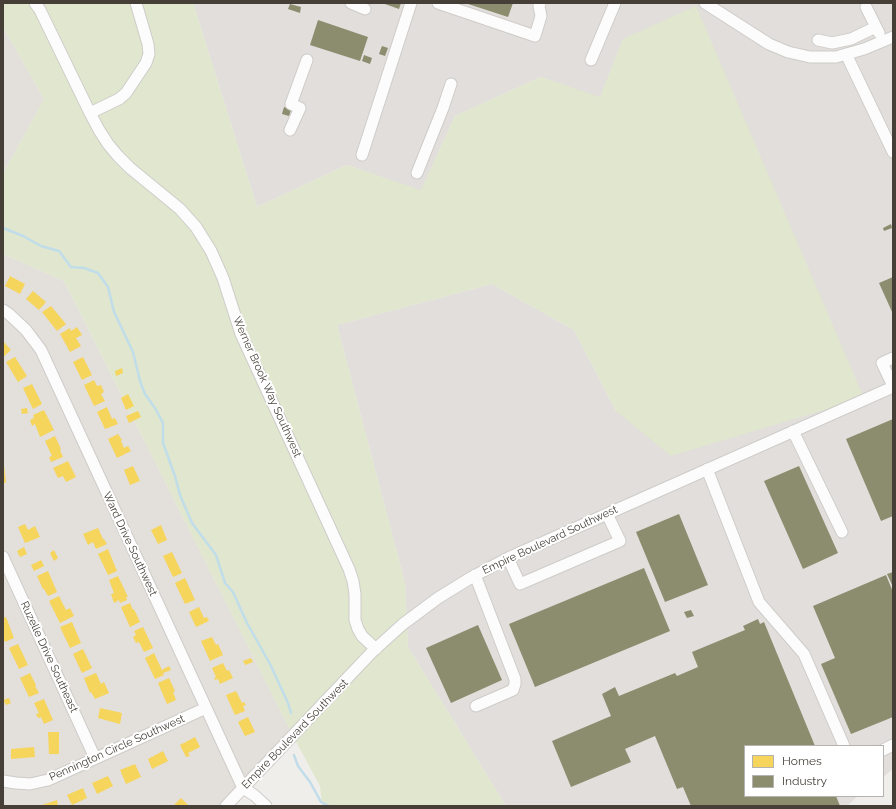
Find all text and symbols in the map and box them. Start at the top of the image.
street label: Werner Brook Way Southwest [230,315,304,459]
street label: Ward Drive Southwest [100,490,160,598]
street label: Empire Boulevard Southwest [480,503,620,577]
street label: Ruzelle Drive Southeast [17,599,81,715]
street label: Empire Boulevard Southwest [239,676,351,792]
street label: Pennington Circle Southwest [47,712,187,784]
legend [744,745,884,797]
text: Homes [782,754,822,768]
text: Industry [782,774,827,788]

